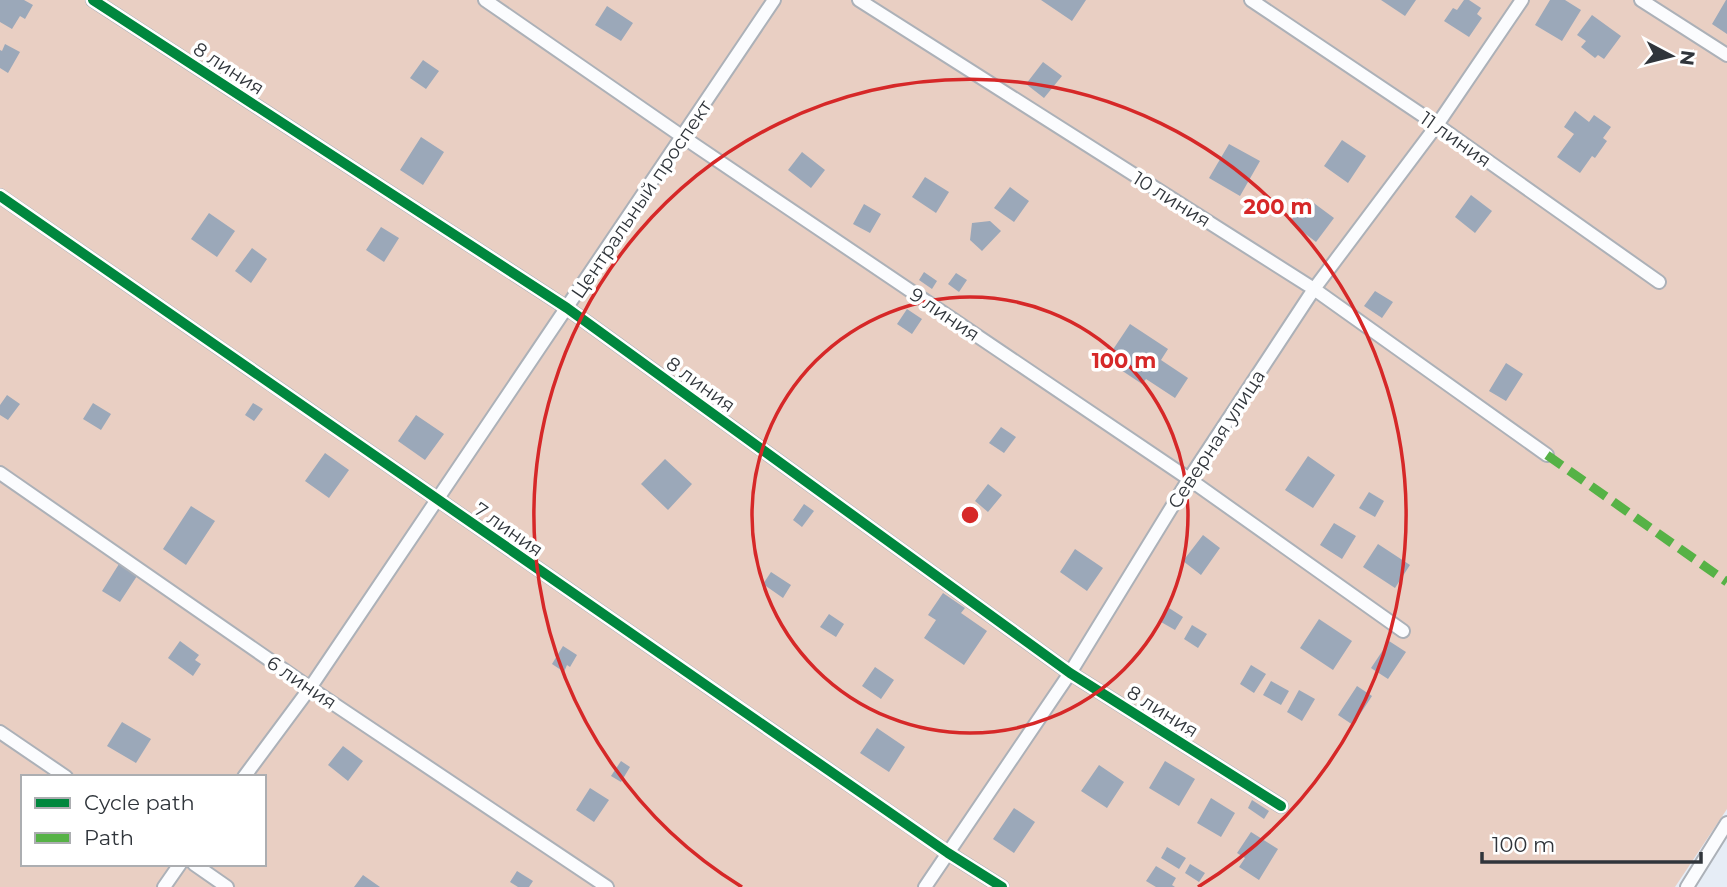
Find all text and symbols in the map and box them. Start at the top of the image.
north arrow [1636,21,1706,91]
street label: 8 линия [189,37,268,100]
text: N [1675,49,1700,67]
street label: Центральный проспект [566,96,717,303]
street label: 11 линия [1416,107,1496,172]
street label: 10 линия [1129,167,1215,232]
text: 200 m [1244,194,1312,219]
street label: 9 линия [906,283,984,346]
text: 100 m [1092,348,1156,373]
street label: 8 линия [662,352,740,417]
street label: Северная улица [1163,366,1270,513]
street label: 7 линия [470,497,548,561]
centre of rings [958,503,982,527]
street label: 6 линия [263,651,341,714]
street label: 8 линия [1123,681,1203,742]
legend [21,775,266,866]
text: Cycle path [84,790,195,815]
scale bar [1482,820,1701,864]
text: Path [84,825,134,850]
text: 100 m [1492,832,1555,857]

